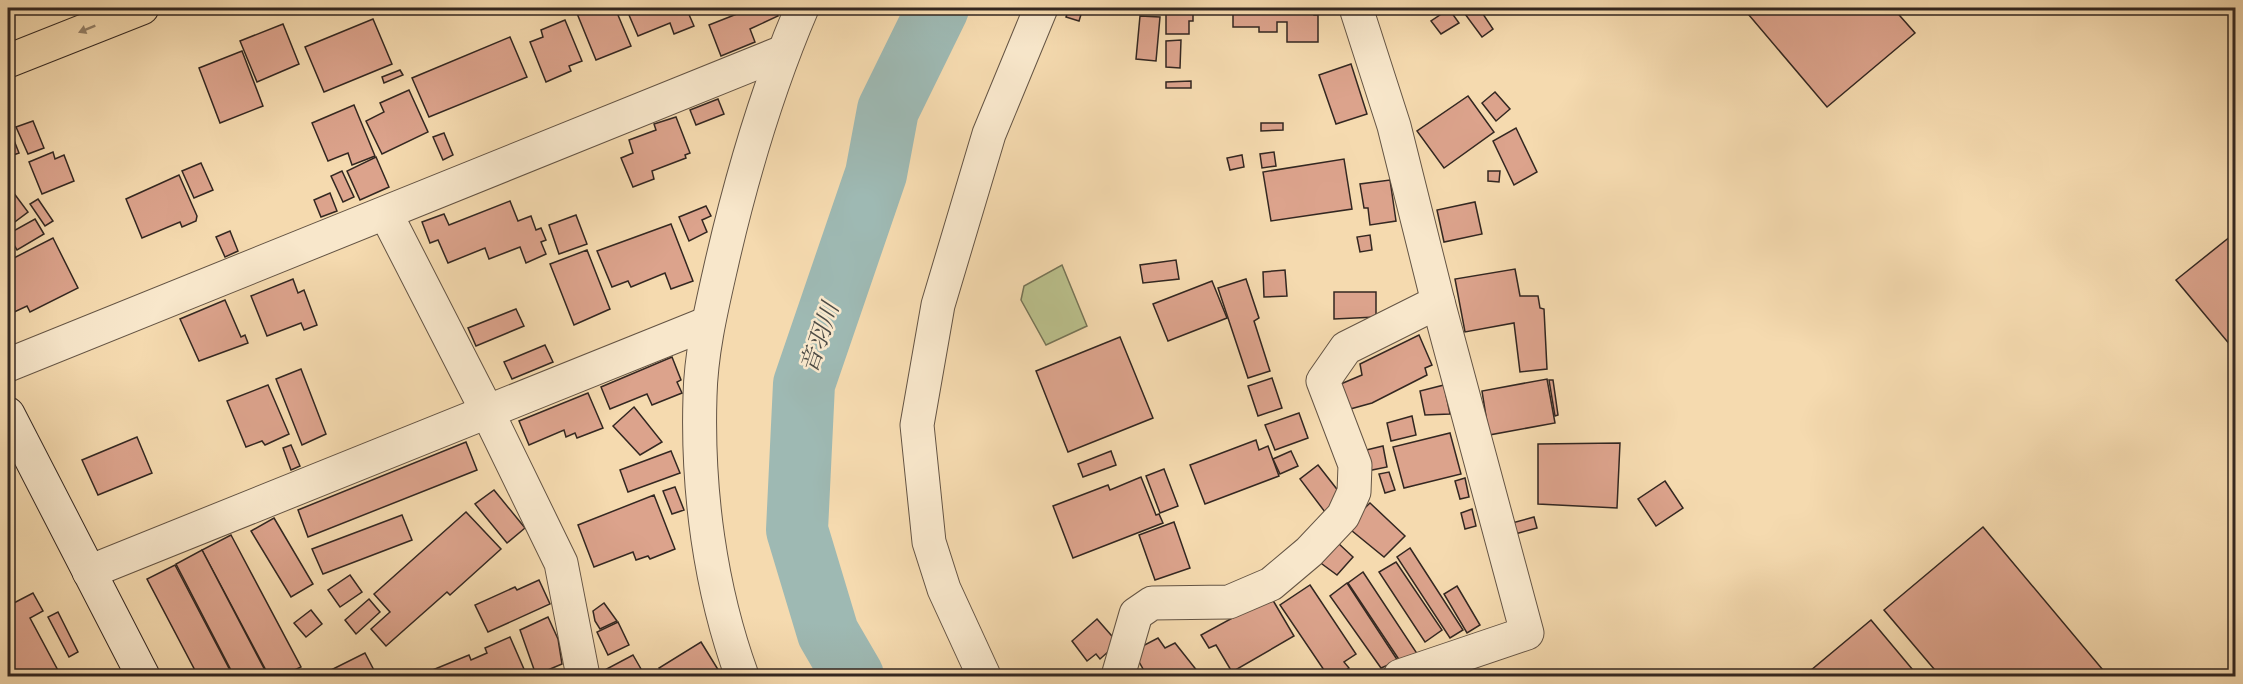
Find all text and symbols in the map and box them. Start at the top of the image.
one-way arrow [78,24,96,34]
water label: 音羽川 [794,296,847,377]

